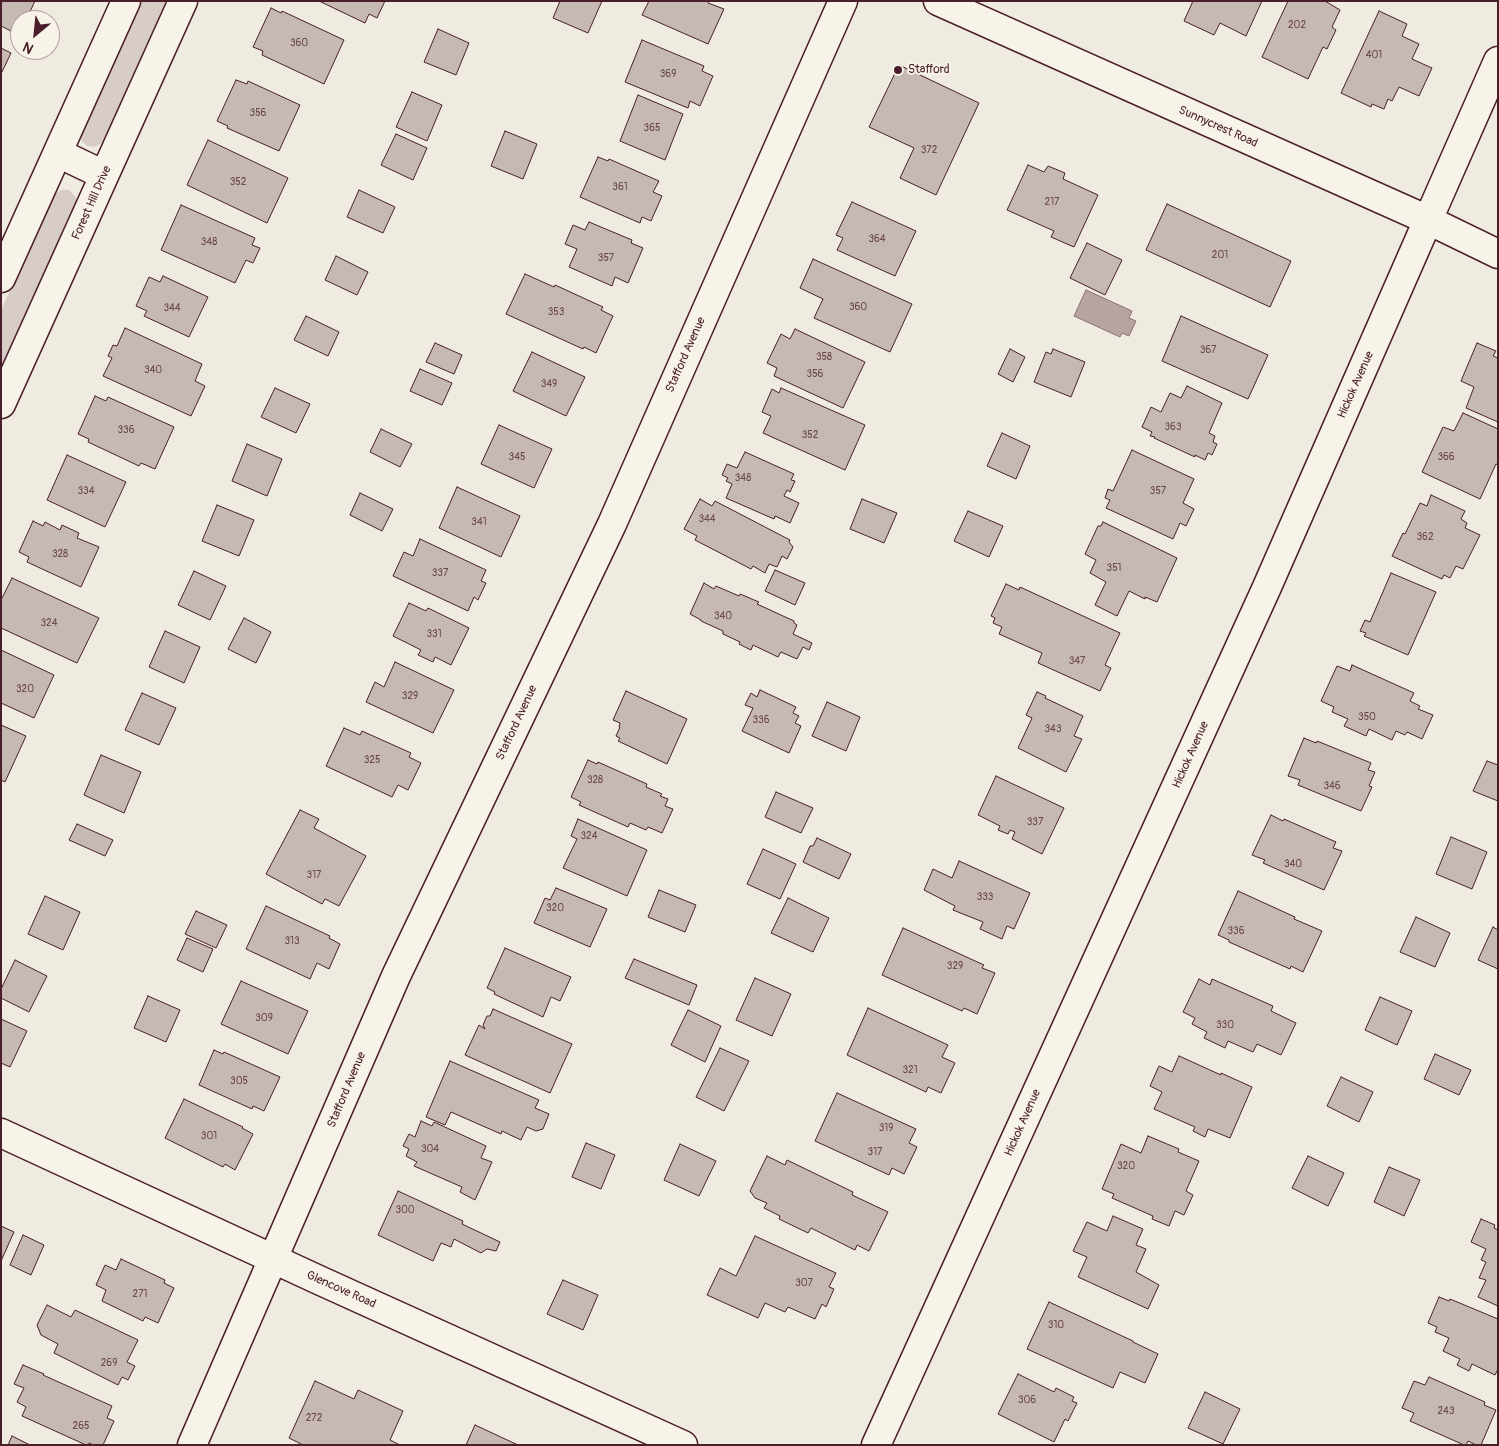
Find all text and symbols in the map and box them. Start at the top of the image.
north arrow [10,10,60,60]
house number: 202 [1288,19,1306,31]
house number: 360 [290,37,308,49]
text: N [20,38,36,58]
house number: 401 [1366,49,1382,61]
place label: Stafford [908,63,950,77]
marker: Stafford [892,64,904,76]
house number: 369 [660,68,676,80]
street label: Sunnycrest Road [1176,103,1260,151]
house number: 356 [250,107,266,119]
house number: 365 [644,122,660,134]
house number: 372 [921,144,937,156]
street label: Forest Hill Drive [69,164,115,242]
house number: 352 [230,176,246,188]
house number: 361 [612,181,628,193]
house number: 217 [1045,196,1059,208]
house number: 364 [868,233,886,245]
house number: 348 [201,236,217,248]
house number: 201 [1212,249,1228,261]
house number: 357 [598,252,614,264]
house number: 360 [849,301,867,313]
house number: 344 [163,302,181,314]
house number: 353 [548,306,564,318]
street label: Stafford Avenue [663,315,709,395]
house number: 367 [1200,344,1216,356]
street label: Hickok Avenue [1335,349,1377,421]
house number: 358 [816,351,832,363]
house number: 340 [144,364,162,376]
house number: 356 [807,368,823,380]
house number: 349 [541,378,557,390]
house number: 363 [1165,421,1181,433]
house number: 336 [118,424,134,436]
house number: 352 [802,429,818,441]
house number: 345 [509,451,525,463]
house number: 366 [1437,451,1455,463]
house number: 348 [735,472,751,484]
house number: 334 [78,485,94,497]
house number: 357 [1150,485,1166,497]
house number: 344 [698,513,716,525]
house number: 341 [471,516,487,528]
house number: 362 [1417,531,1433,543]
house number: 328 [52,548,68,560]
house number: 351 [1107,562,1121,574]
house number: 337 [432,567,448,579]
house number: 340 [714,610,732,622]
house number: 324 [41,617,57,629]
house number: 331 [426,628,442,640]
house number: 347 [1069,655,1085,667]
house number: 320 [16,683,34,695]
street label: Stafford Avenue [493,683,541,763]
house number: 329 [402,690,418,702]
house number: 350 [1358,711,1376,723]
house number: 336 [753,714,769,726]
street label: Hickok Avenue [1170,719,1212,791]
house number: 343 [1045,723,1061,735]
house number: 325 [364,754,380,766]
house number: 328 [587,774,603,786]
house number: 346 [1323,780,1341,792]
house number: 337 [1027,816,1043,828]
house number: 324 [581,830,597,842]
house number: 340 [1284,858,1302,870]
house number: 317 [307,869,321,881]
house number: 333 [977,891,993,903]
house number: 320 [546,902,564,914]
house number: 336 [1228,925,1244,937]
house number: 313 [284,935,300,947]
house number: 329 [947,960,963,972]
house number: 309 [255,1012,273,1024]
house number: 330 [1216,1019,1234,1031]
street label: Stafford Avenue [325,1050,369,1130]
house number: 321 [902,1064,918,1076]
house number: 305 [230,1075,248,1087]
street label: Hickok Avenue [1002,1087,1044,1159]
house number: 319 [879,1122,893,1134]
house number: 301 [201,1130,217,1142]
house number: 304 [421,1143,439,1155]
house number: 317 [868,1146,882,1158]
house number: 320 [1117,1160,1135,1172]
house number: 300 [395,1204,415,1216]
street label: Glencove Road [304,1268,378,1312]
house number: 307 [795,1277,813,1289]
house number: 271 [133,1288,147,1300]
house number: 310 [1048,1319,1064,1331]
house number: 269 [101,1357,117,1369]
house number: 306 [1018,1394,1036,1406]
house number: 243 [1438,1405,1454,1417]
house number: 272 [306,1412,322,1424]
house number: 265 [73,1420,89,1432]

